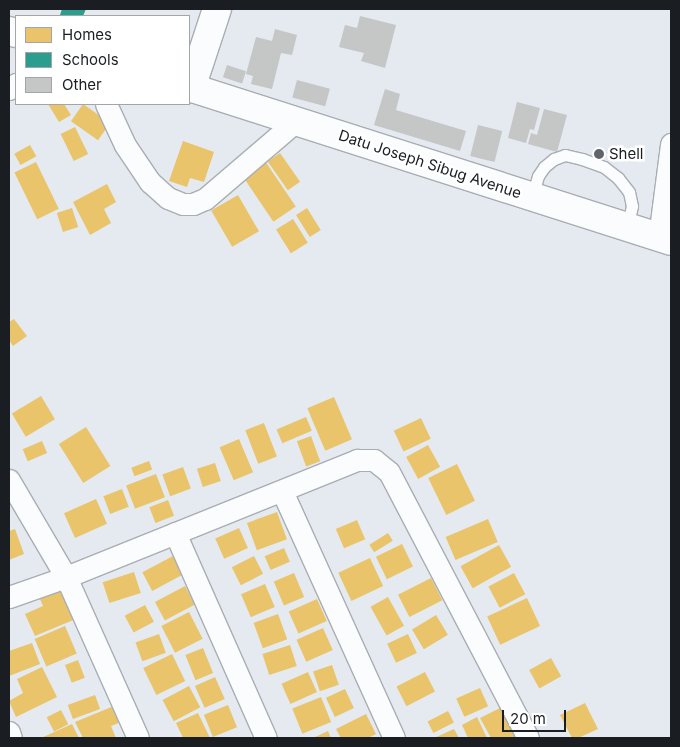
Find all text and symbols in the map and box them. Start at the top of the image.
legend [15,15,190,105]
text: Homes [62,25,112,44]
text: Schools [62,50,119,69]
text: Other [62,75,102,94]
street label: Datu Joseph Sibug Avenue [336,126,524,202]
place label: Shell [609,145,644,163]
marker: Shell [593,148,605,160]
scale bar [505,700,569,732]
text: 20 m [510,709,546,728]

